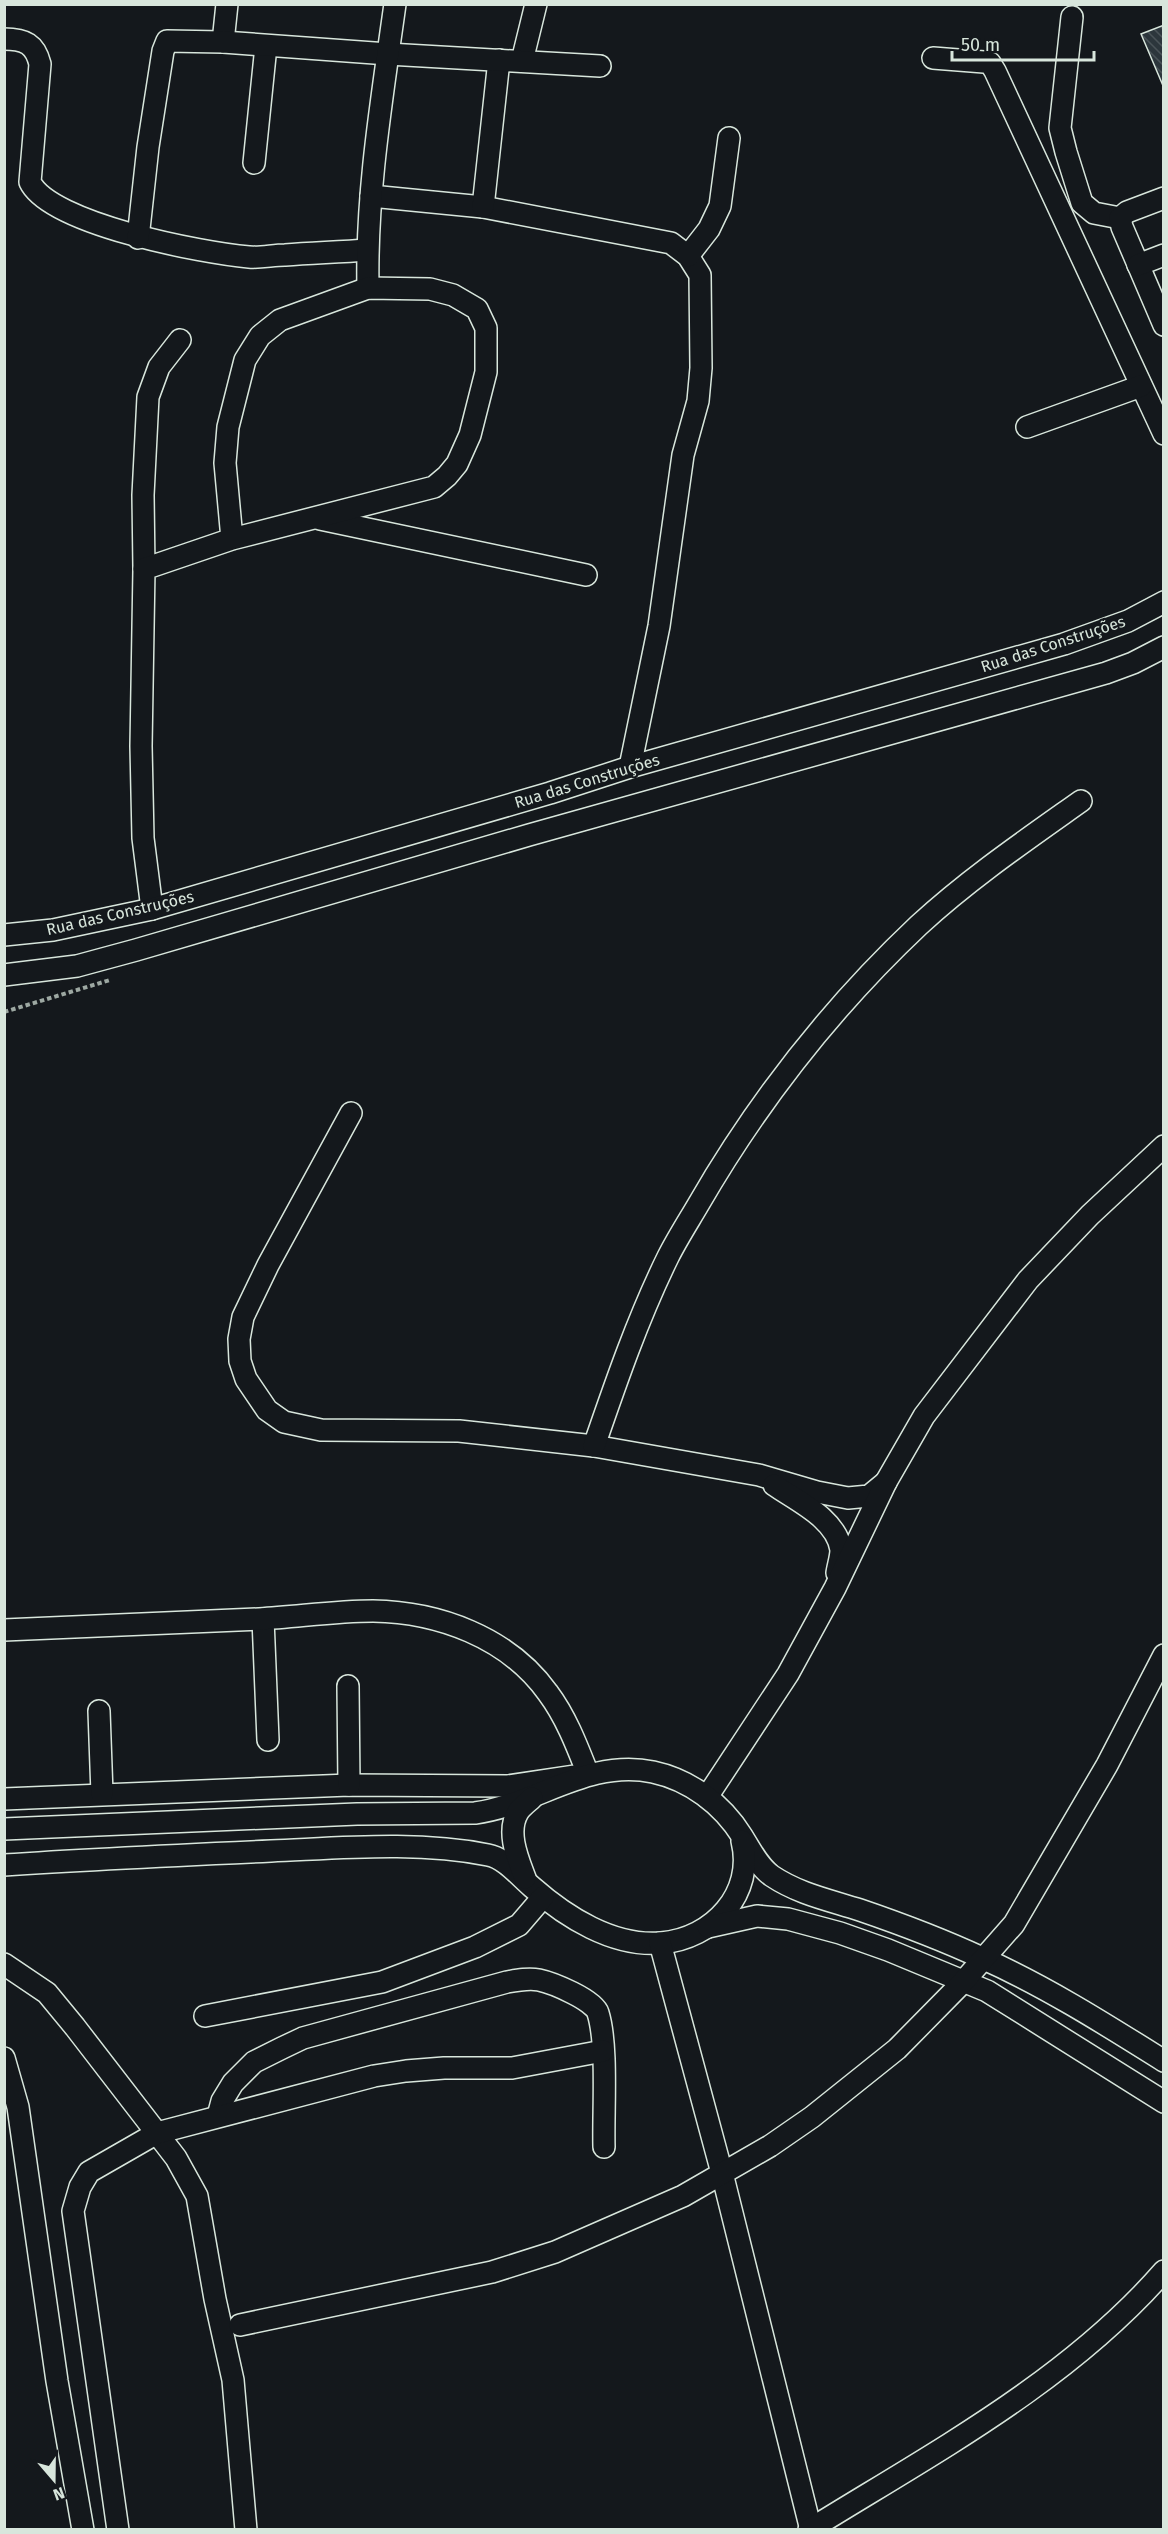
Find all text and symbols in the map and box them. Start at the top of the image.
scale bar [952,24,1094,62]
text: 50 m [961,34,1000,56]
street label: Rua das Construções [978,612,1128,677]
street label: Rua das Construções [512,750,662,813]
street label: Rua das Construções [44,887,196,940]
north arrow [24,2450,84,2510]
text: N [51,2483,67,2504]

